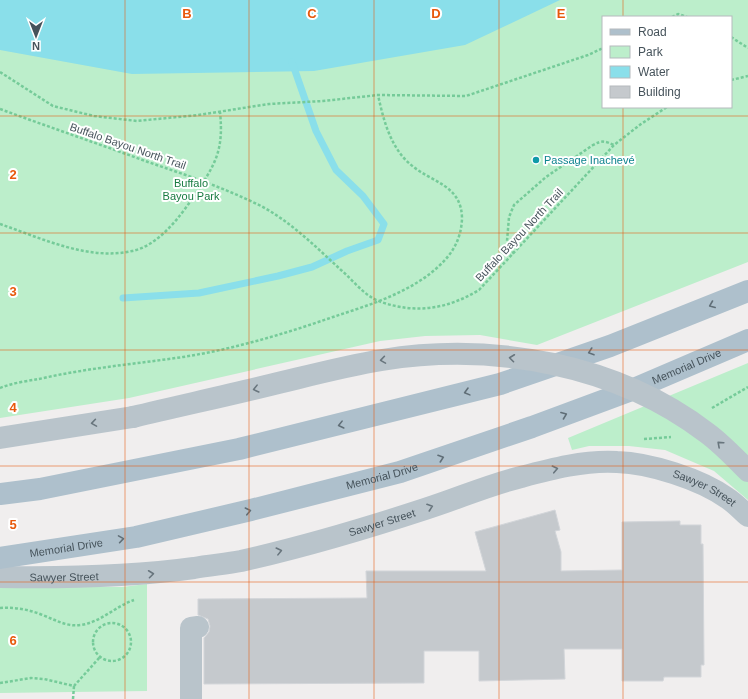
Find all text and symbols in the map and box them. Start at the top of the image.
text: B [182,6,192,21]
text: C [307,6,317,21]
text: D [431,6,441,21]
text: E [557,6,566,21]
north arrow [16,16,56,56]
legend [602,16,732,108]
text: Road [638,25,667,39]
text: N [32,40,40,52]
text: Park [638,45,664,59]
text: Water [638,65,670,79]
text: Building [638,85,681,99]
street label: Buffalo Bayou North Trail [68,120,188,172]
place label: Passage Inachevé [544,154,635,166]
marker: Passage Inachevé [531,155,541,165]
text: 2 [9,167,17,182]
park label: Buffalo Bayou Park [163,177,220,202]
street label: Buffalo Bayou North Trail [473,186,565,284]
text: 3 [9,284,17,299]
one-way arrow [708,301,715,309]
street label: Memorial Drive [650,346,723,386]
one-way arrow [587,348,594,356]
one-way arrow [509,353,515,362]
one-way arrow [380,355,386,364]
one-way arrow [253,384,259,392]
one-way arrow [464,388,470,396]
text: 4 [9,400,17,415]
one-way arrow [560,412,567,420]
one-way arrow [91,418,97,427]
one-way arrow [338,420,344,428]
one-way arrow [717,442,724,449]
one-way arrow [438,454,445,463]
street label: Memorial Drive [345,460,419,492]
one-way arrow [551,465,558,473]
street label: Sawyer Street [671,467,739,508]
one-way arrow [427,504,434,512]
one-way arrow [245,507,252,515]
street label: Sawyer Street [347,507,417,539]
text: 5 [9,517,17,532]
one-way arrow [118,535,125,544]
street label: Memorial Drive [29,536,104,559]
one-way arrow [276,548,282,556]
one-way arrow [148,569,154,578]
street label: Sawyer Street [29,570,99,583]
text: 6 [9,633,17,648]

